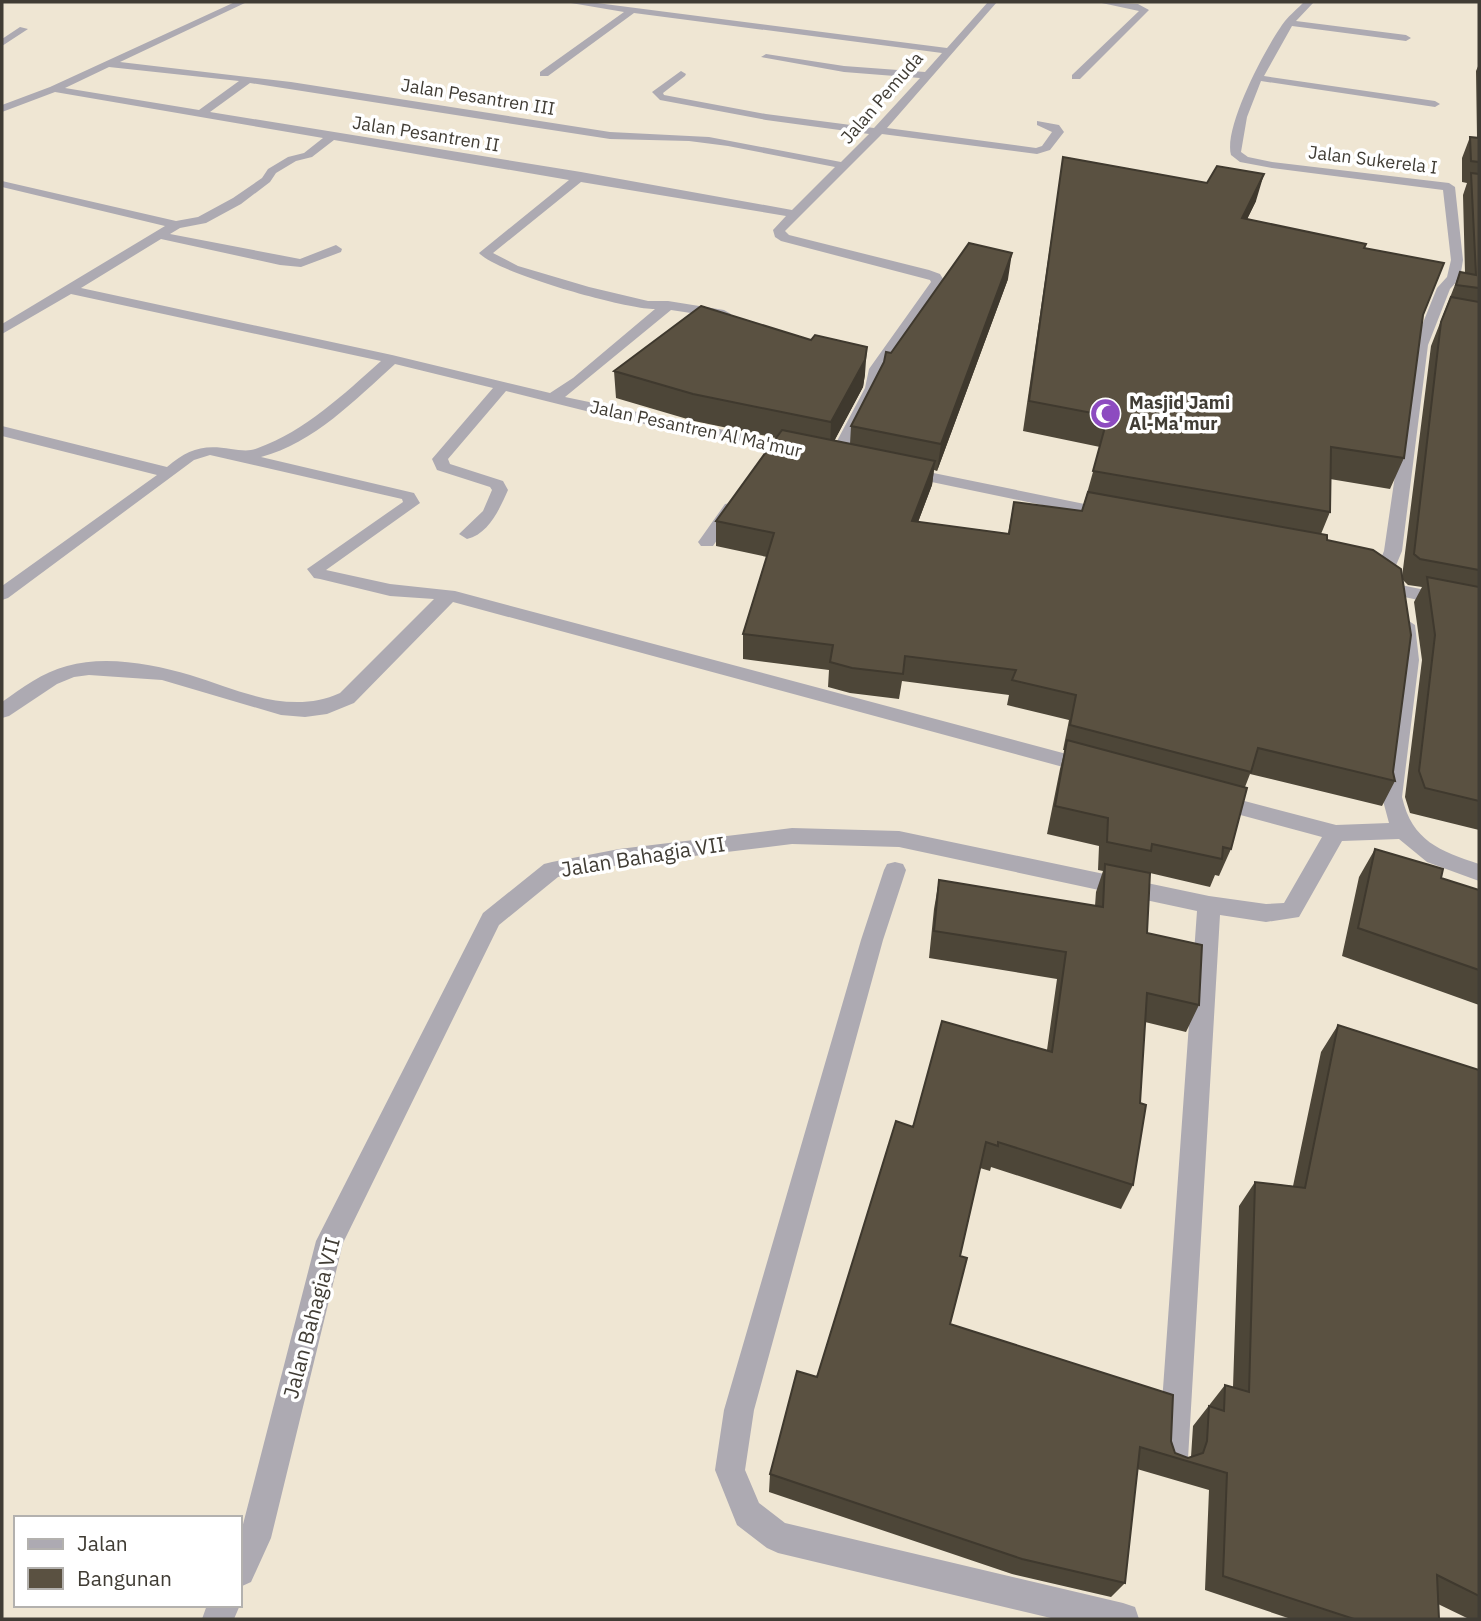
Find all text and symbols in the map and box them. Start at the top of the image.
street label: Jalan Pemuda [835,47,928,148]
street label: Jalan Pesantren III [399,73,557,120]
street label: Jalan Pesantren II [351,111,501,156]
street label: Jalan Sukerela I [1307,140,1439,179]
place label: Masjid Jami Al-Ma'mur [1129,391,1230,435]
street label: Jalan Pesantren Al Ma'mur [588,395,804,462]
mosque icon: Masjid Jami Al-Ma'mur [1089,396,1123,430]
street label: Jalan Bahagia VII [559,829,727,883]
street label: Jalan Bahagia VII [276,1234,346,1401]
legend [14,1516,242,1607]
text: Jalan [77,1529,128,1557]
text: Bangunan [77,1564,172,1592]

